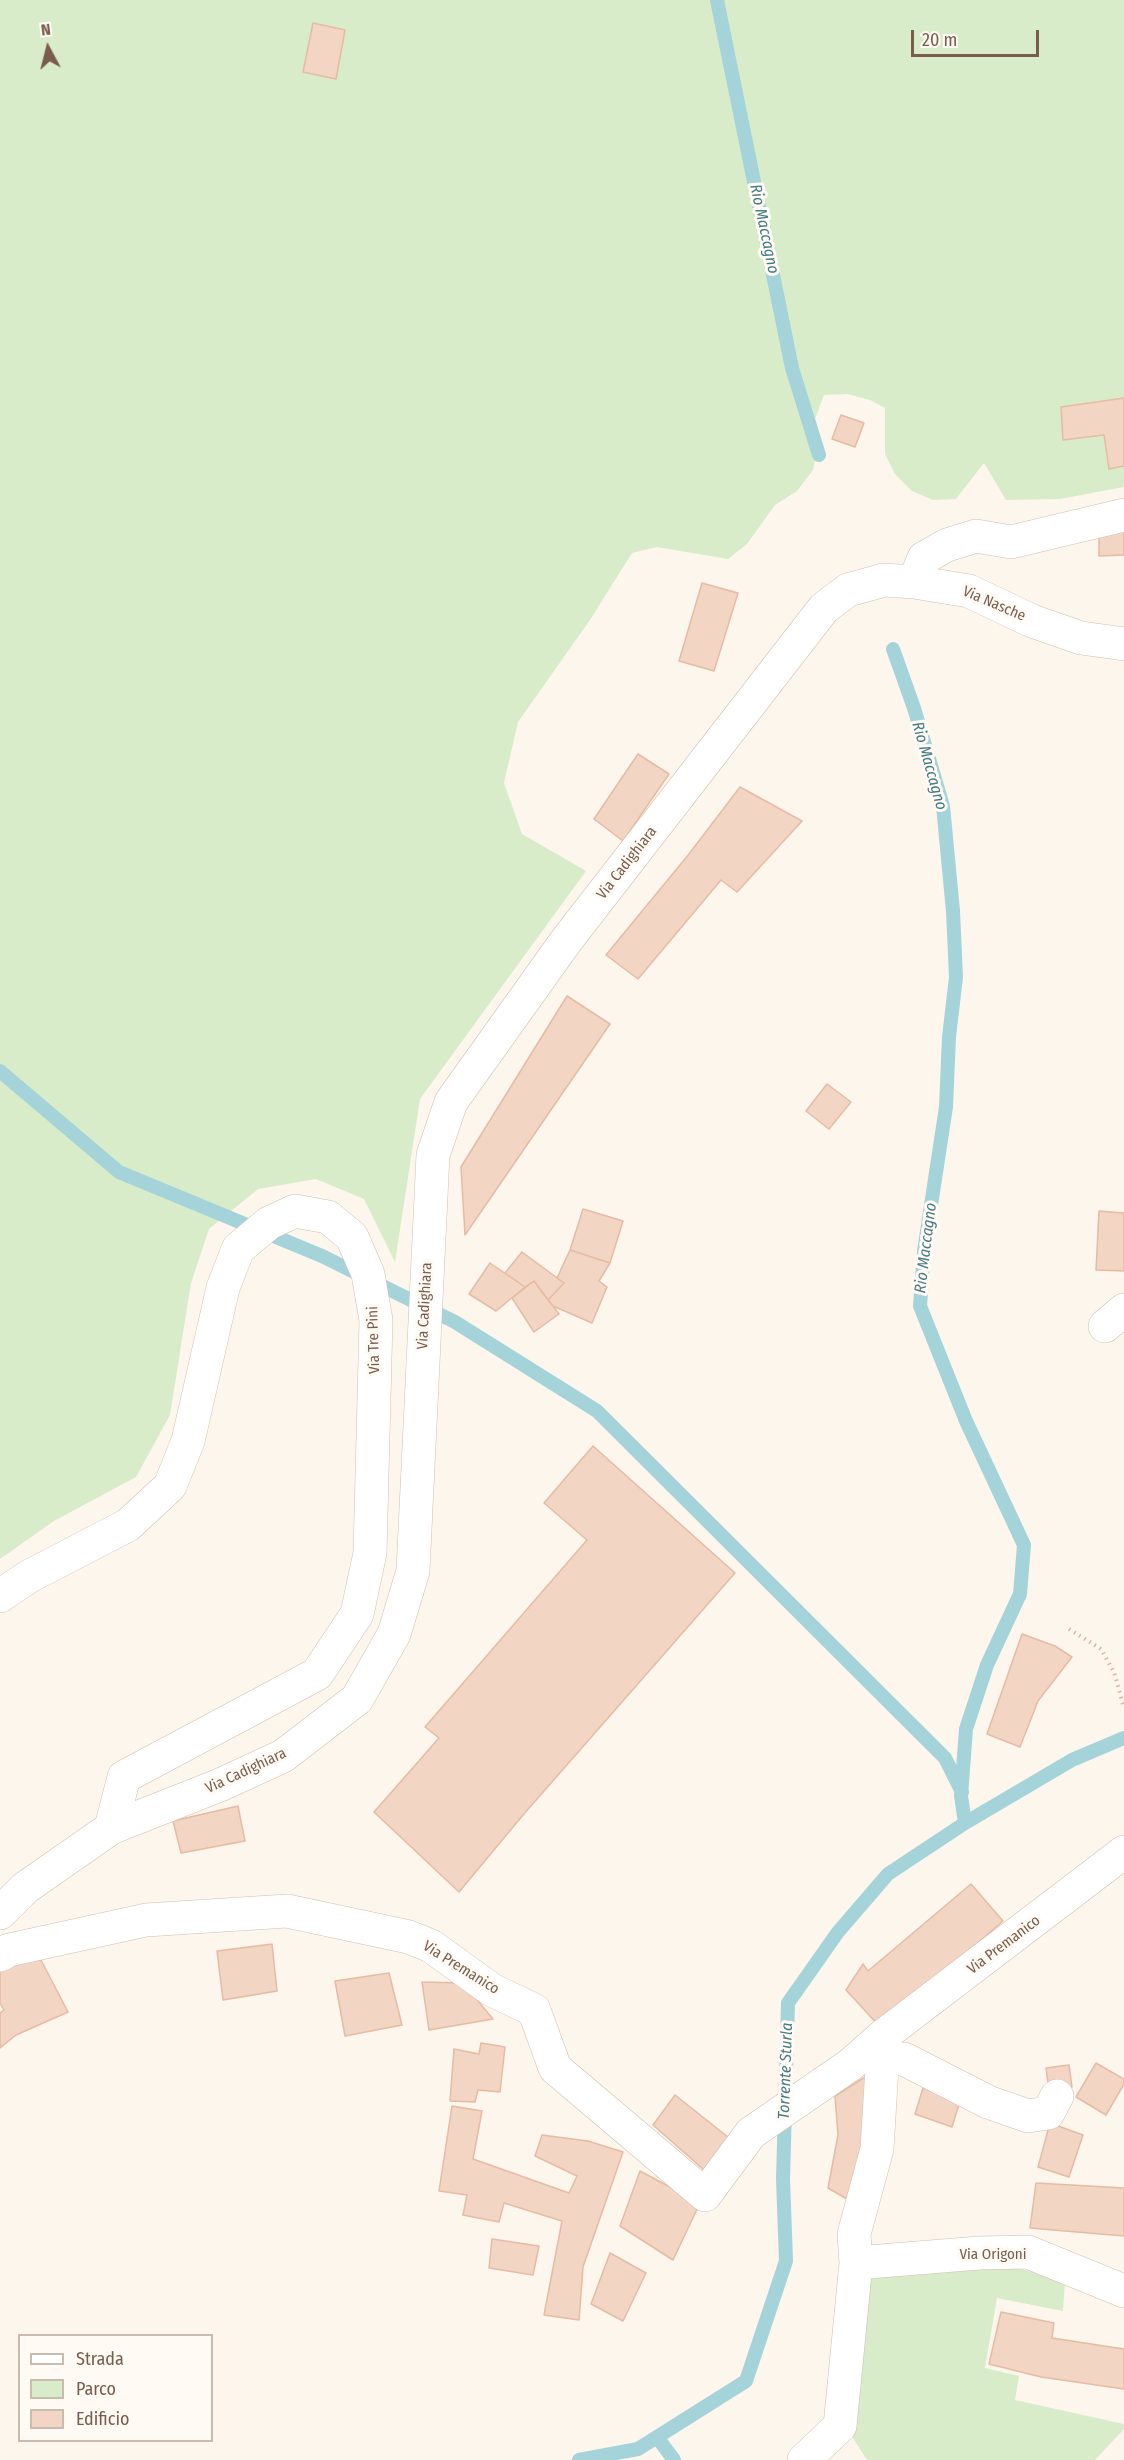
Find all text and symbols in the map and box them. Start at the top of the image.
north arrow [18,18,78,78]
scale bar [914,18,1042,56]
text: N [40,20,52,40]
text: 20 m [922,29,957,51]
water label: Rio Maccagno [745,183,783,275]
street label: Via Nasche [960,583,1028,625]
water label: Rio Maccagno [907,720,951,812]
street label: Via Cadighiara [593,823,661,903]
water label: Rio Maccagno [911,1202,941,1294]
street label: Via Cadighiara [414,1262,436,1350]
street label: Via Tre Pini [364,1306,384,1374]
street label: Via Cadighiara [203,1744,289,1798]
street label: Via Premanico [964,1912,1044,1978]
street label: Via Premanico [419,1937,503,1999]
water label: Torrente Sturla [775,2022,797,2120]
street label: Via Origoni [959,2246,1027,2264]
legend [18,2334,213,2442]
text: Strada [76,2348,124,2370]
text: Parco [76,2378,116,2400]
text: Edificio [76,2408,129,2430]

